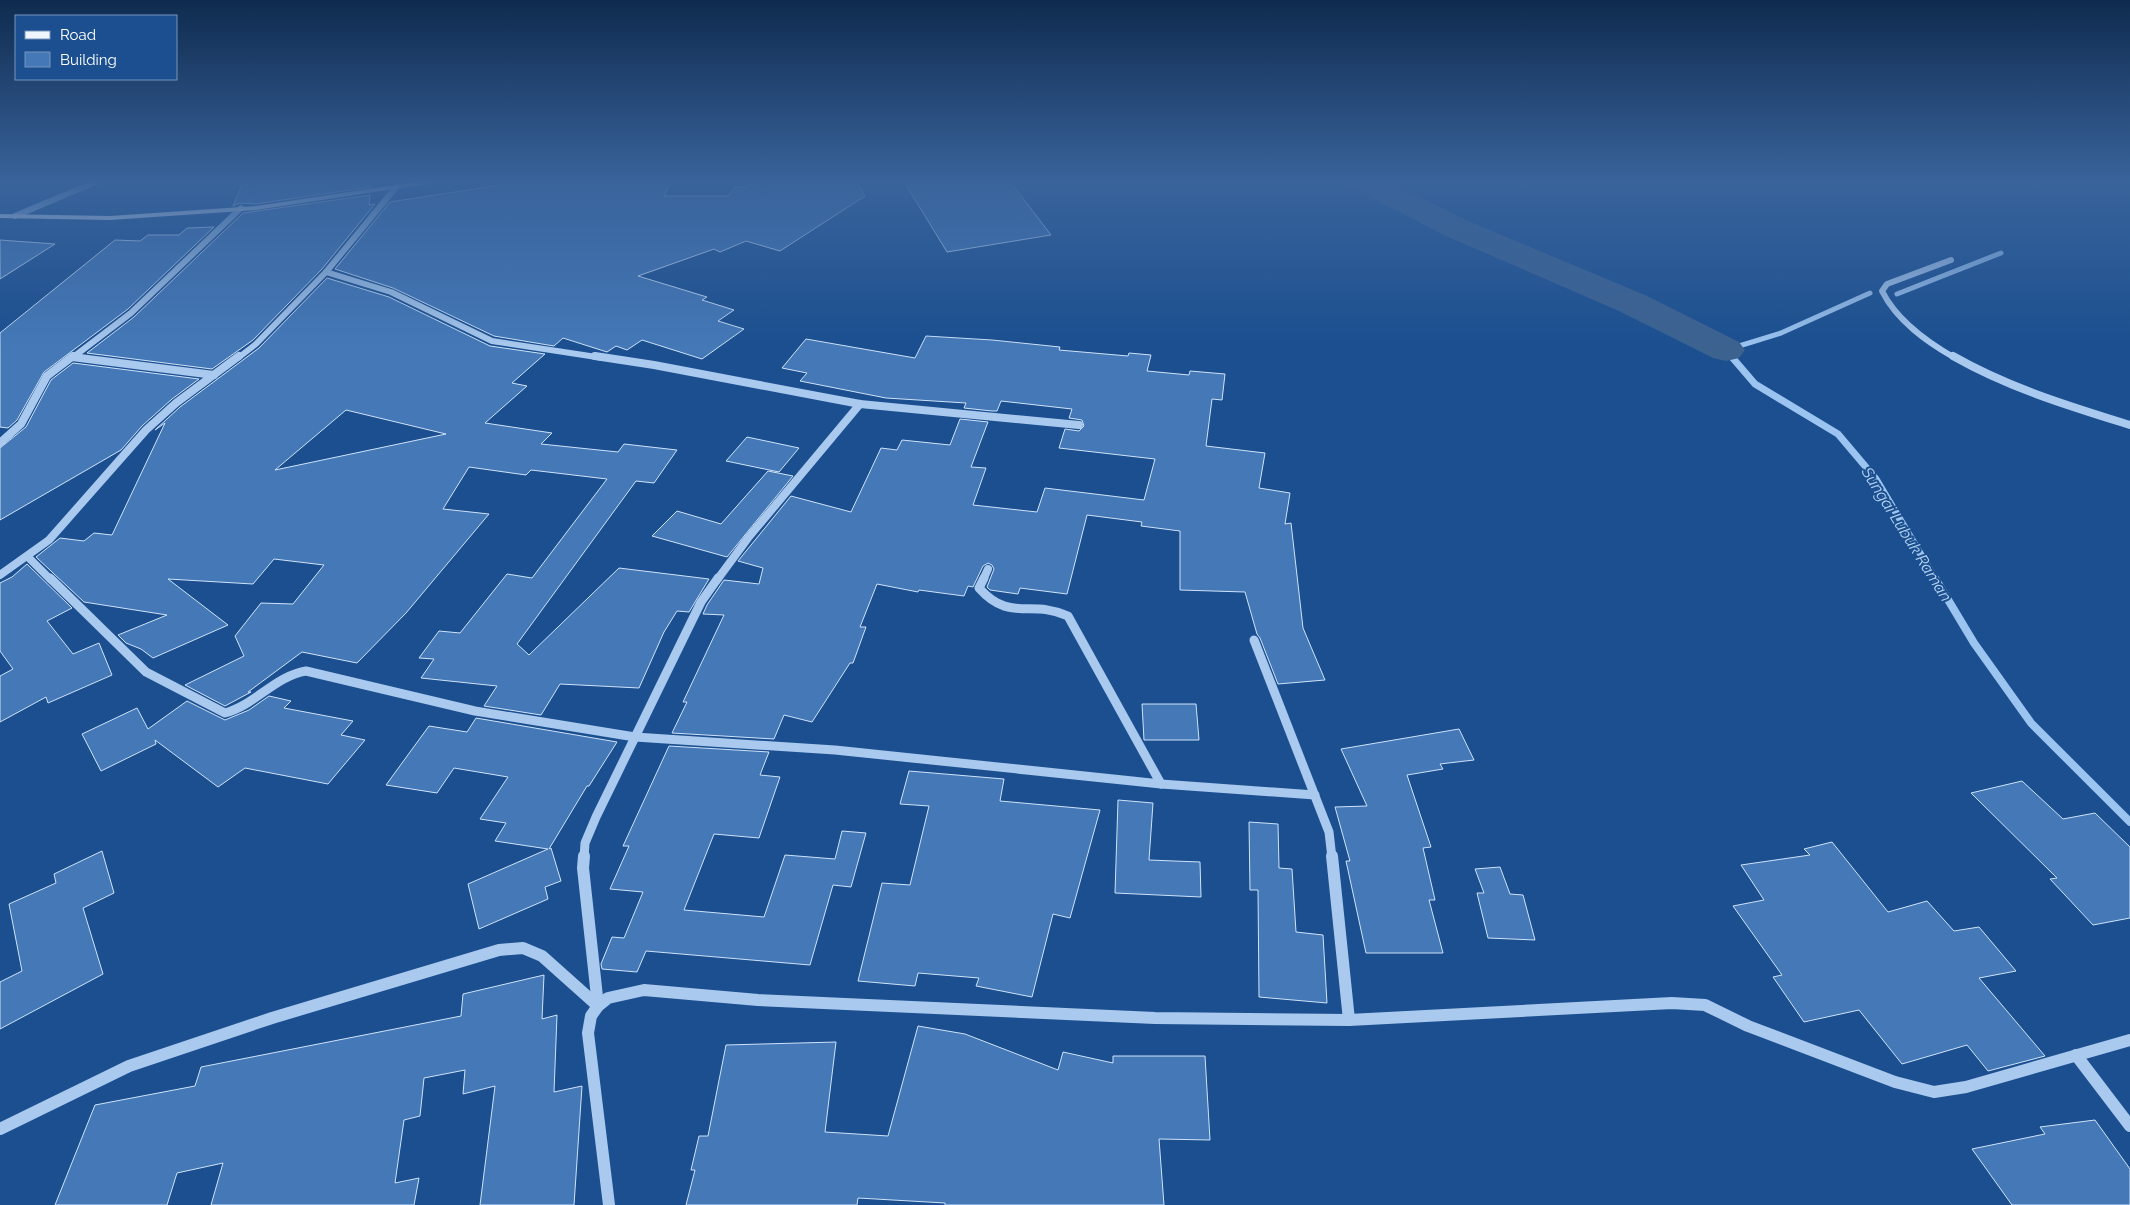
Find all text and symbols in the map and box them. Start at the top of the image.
legend [15,15,178,80]
text: Road [60,26,96,44]
text: Building [60,51,117,69]
water label: Sungai Lubuk Raman [1857,463,1956,605]

